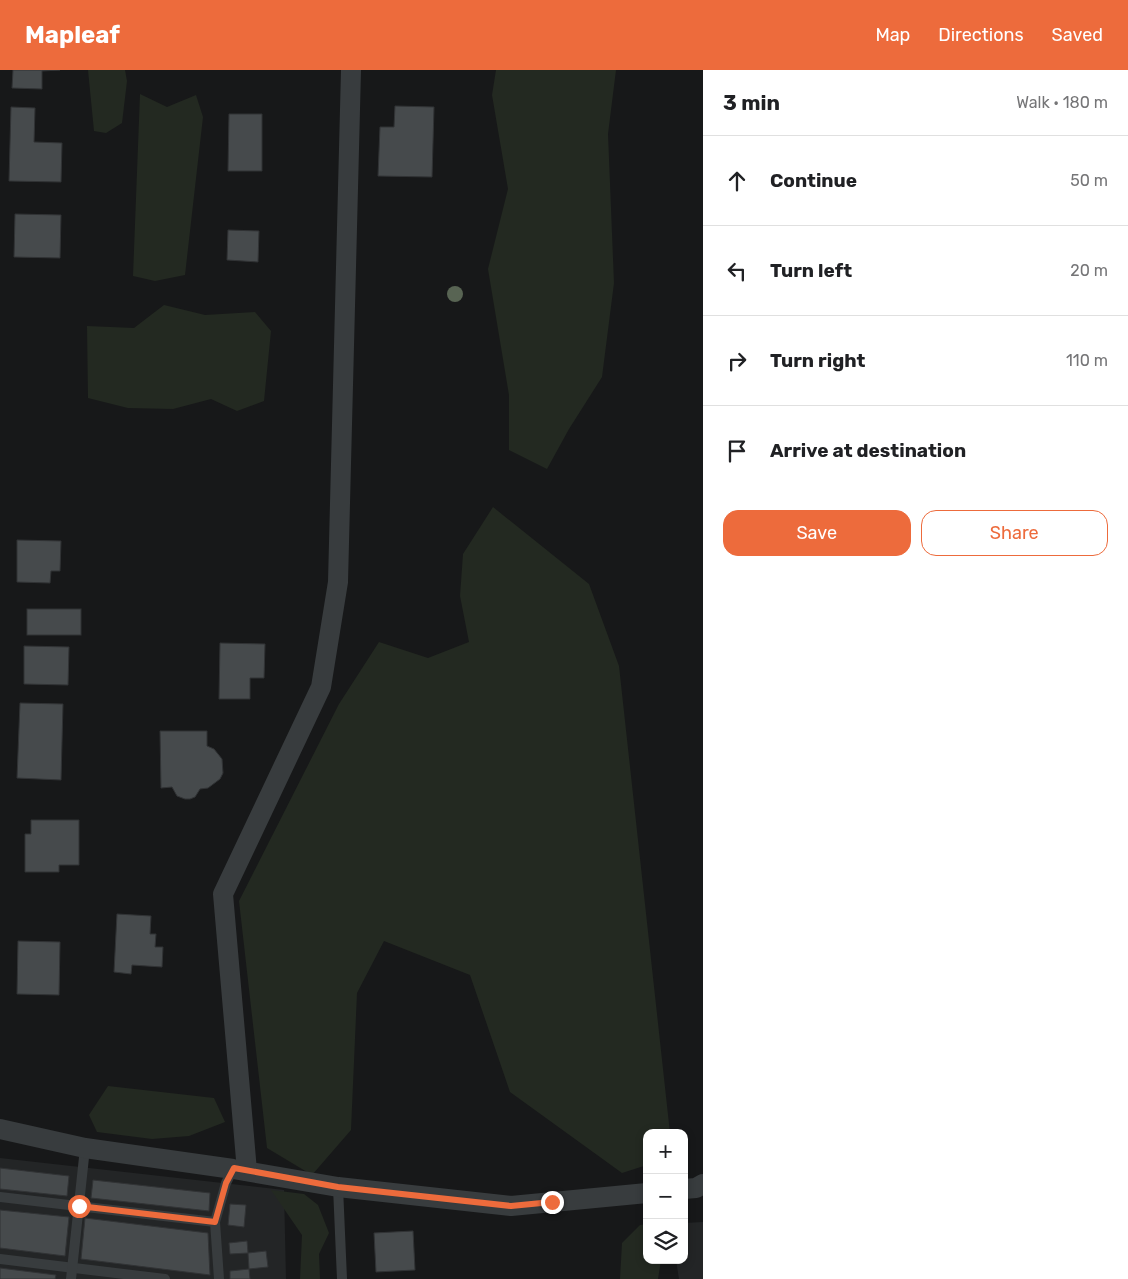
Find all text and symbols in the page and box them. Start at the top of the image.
text: Mapleaf [25,21,120,49]
text: Map [875,24,910,46]
text: Directions [938,24,1024,46]
text: Saved [1052,24,1103,46]
text: 3 min [723,90,780,115]
text: Walk · 180 m [1016,93,1108,112]
icon: ahead [723,167,751,195]
text: Continue [770,169,857,192]
text: 50 m [1070,171,1108,190]
icon: left [723,257,751,285]
text: Turn left [770,259,852,282]
text: 20 m [1070,261,1108,280]
icon: right [723,347,751,375]
text: Turn right [770,349,865,372]
text: 110 m [1066,351,1108,370]
icon: arrive [723,437,751,465]
text: Arrive at destination [770,439,966,462]
button: Save [723,510,911,556]
button: Share [921,510,1108,556]
map controls [643,1129,688,1264]
button: + [643,1129,688,1174]
button: − [643,1174,688,1219]
route end [541,1191,564,1214]
route start [68,1195,91,1218]
button: layers [643,1219,688,1264]

